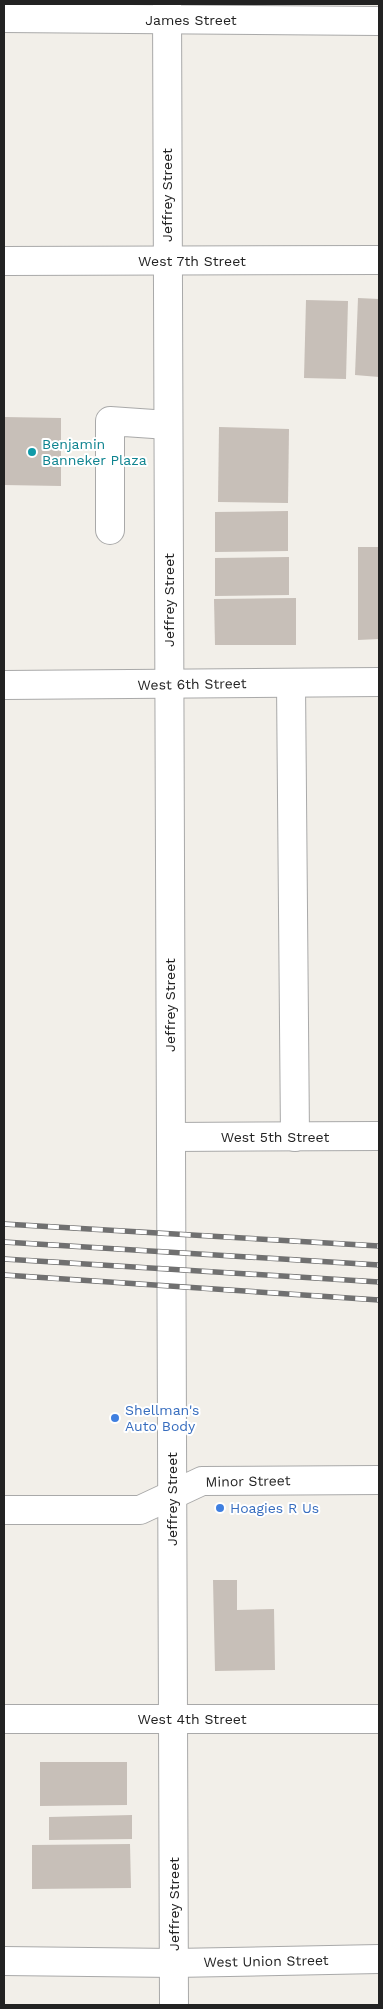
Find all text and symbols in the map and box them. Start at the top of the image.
street label: James Street [145,12,237,28]
street label: Jeffrey Street [159,148,175,242]
street label: West 7th Street [138,253,246,269]
place label: Benjamin Banneker Plaza [42,436,147,468]
marker: Benjamin Banneker Plaza [26,446,38,458]
street label: Jeffrey Street [161,553,177,647]
street label: West 6th Street [137,675,247,693]
street label: Jeffrey Street [162,958,178,1052]
street label: West 5th Street [221,1129,329,1145]
place label: Shellman's Auto Body [125,1402,199,1434]
marker: Shellman's Auto Body [109,1412,121,1424]
street label: Jeffrey Street [164,1452,180,1546]
street label: Minor Street [205,1472,291,1490]
place label: Hoagies R Us [230,1500,319,1516]
marker: Hoagies R Us [214,1502,226,1514]
street label: West 4th Street [137,1711,247,1727]
street label: Jeffrey Street [166,1857,182,1951]
street label: West Union Street [203,1952,329,1970]

